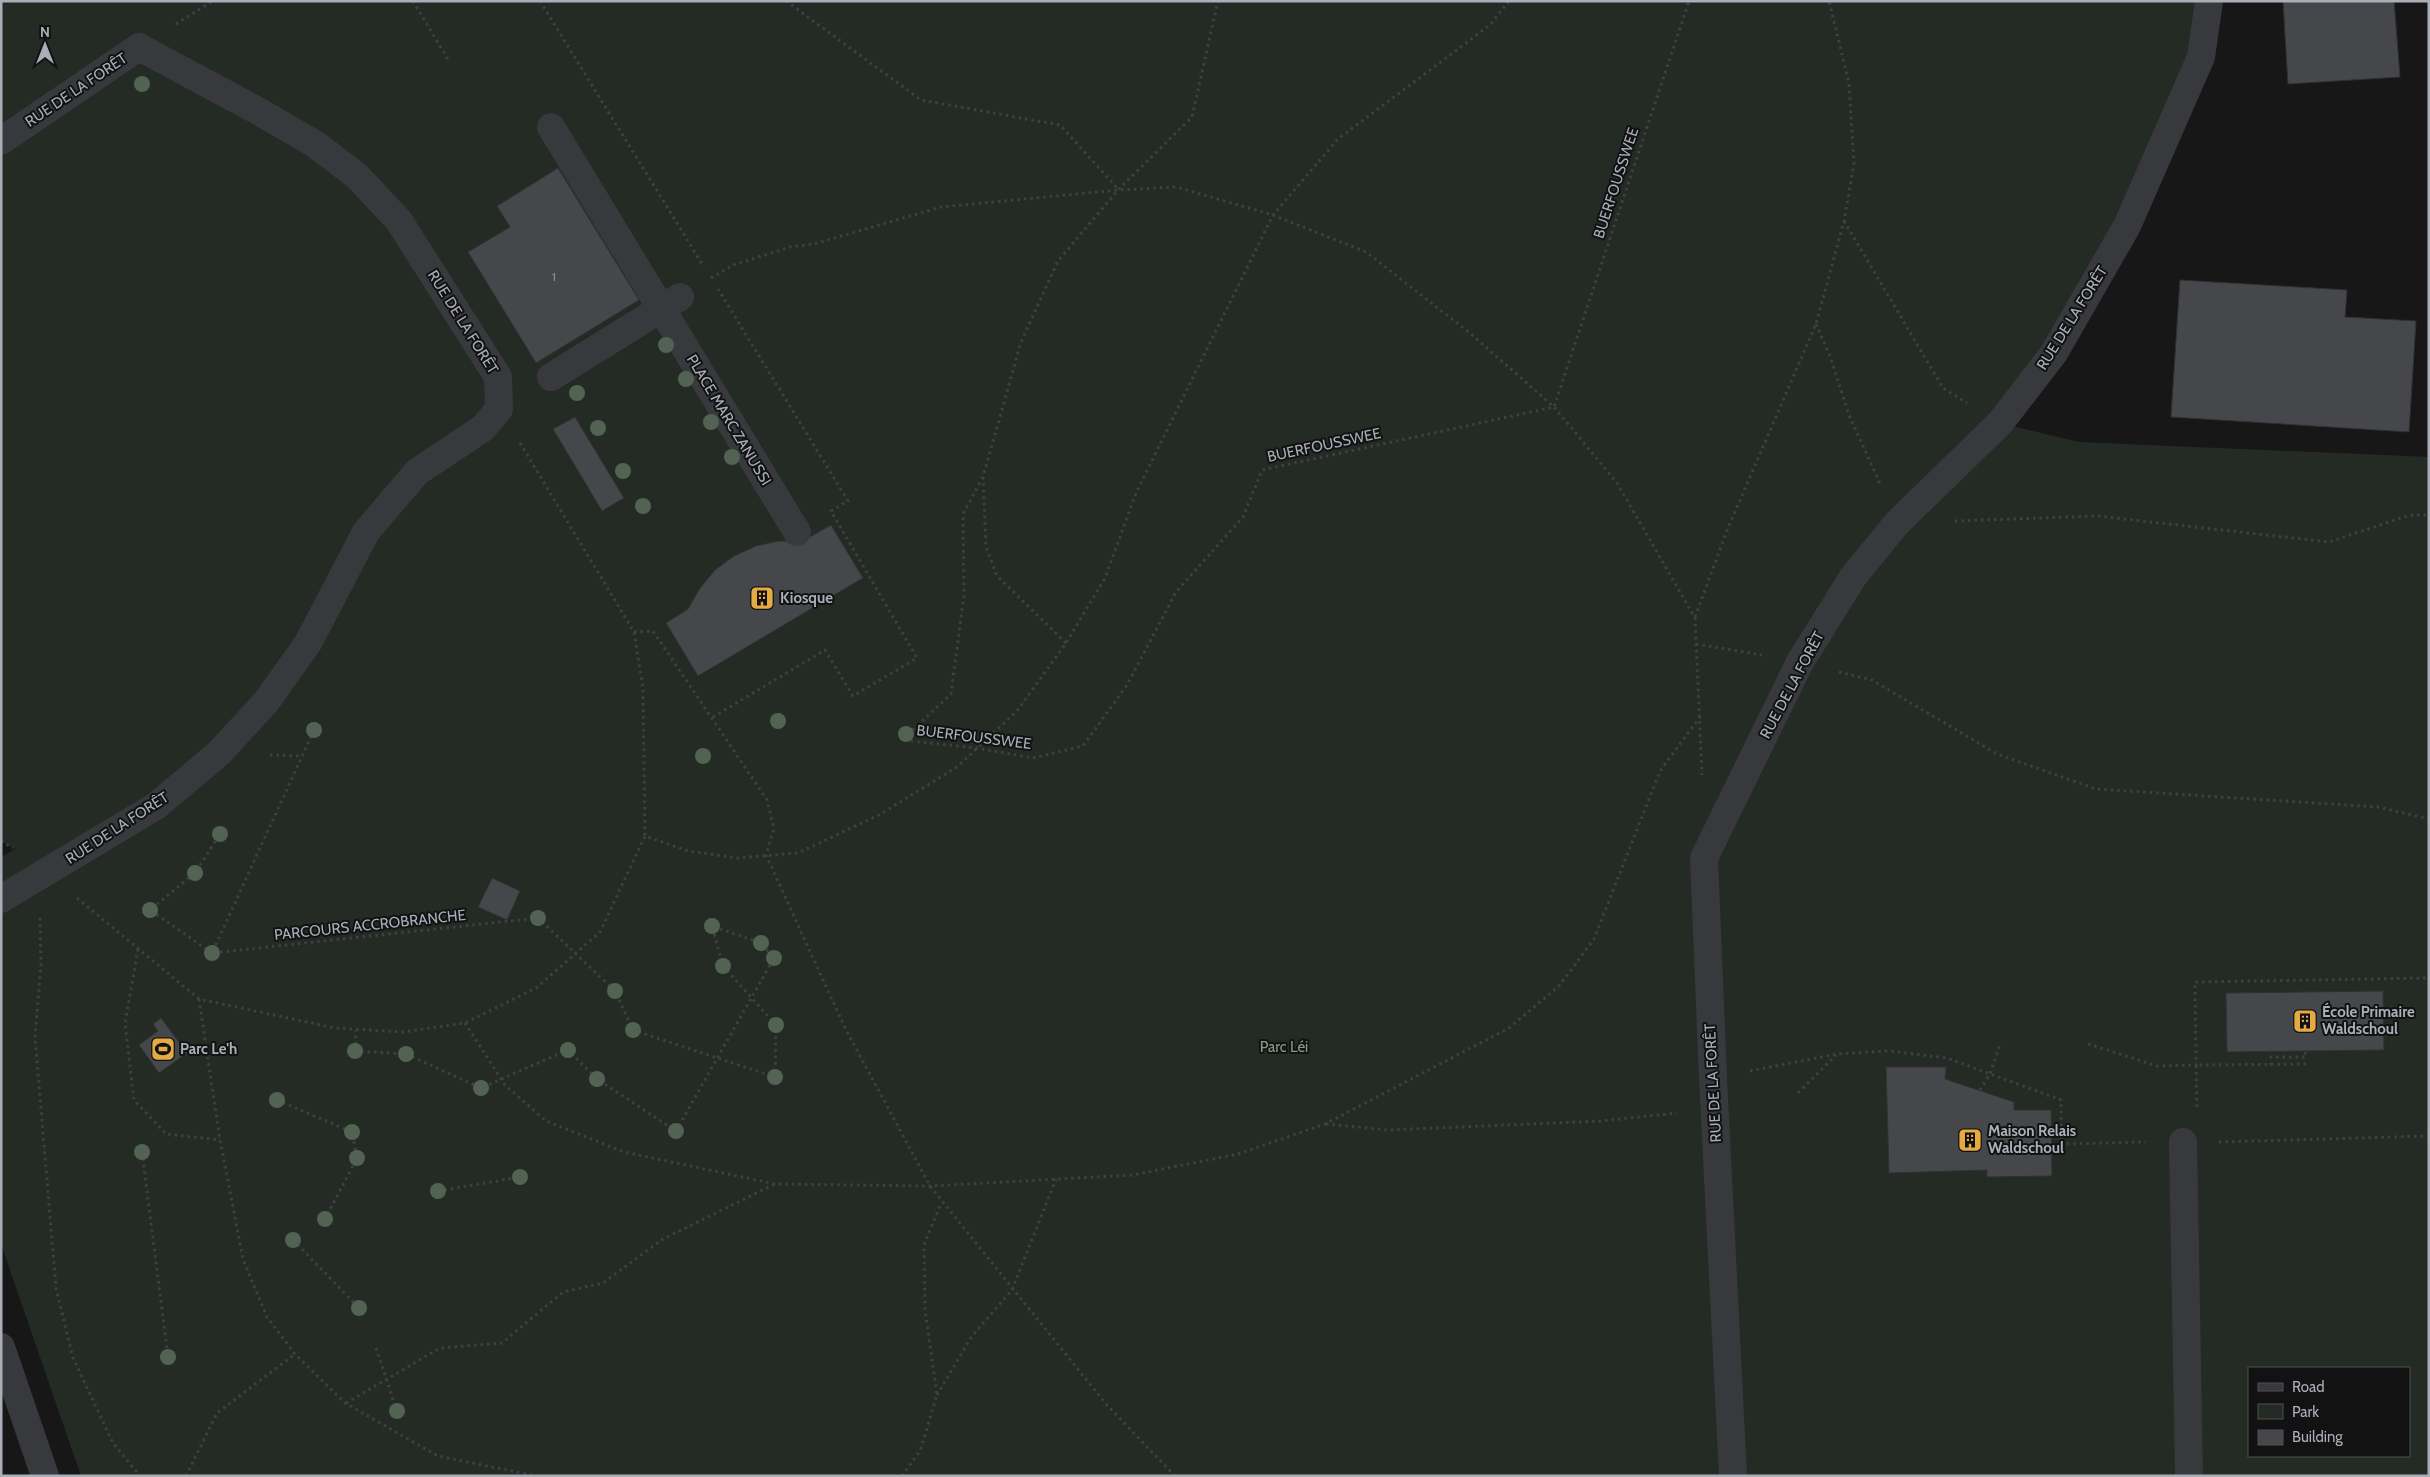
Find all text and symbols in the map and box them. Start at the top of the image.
north arrow [20,20,70,70]
text: N [40,23,50,41]
street label: RUE DE LA FORÊT [21,48,130,131]
street label: BUERFOUSSWEE [1590,125,1642,241]
street label: RUE DE LA FORÊT [2032,262,2111,373]
street label: RUE DE LA FORÊT [424,266,503,377]
house number: 1 [552,269,556,284]
street label: PLACE MARC ZANUSSI [683,351,775,489]
street label: BUERFOUSSWEE [1266,424,1382,466]
building icon: Kiosque [749,585,775,611]
place label: Kiosque [780,589,833,607]
street label: RUE DE LA FORÊT [1755,628,1828,742]
street label: BUERFOUSSWEE [916,721,1032,753]
street label: RUE DE LA FORÊT [62,787,172,868]
street label: PARCOURS ACCROBRANCHE [273,906,467,944]
place label: École Primaire Waldschoul [2322,1002,2415,1038]
building icon: École Primaire Waldschoul [2292,1008,2318,1034]
street label: RUE DE LA FORÊT [1700,1023,1725,1143]
sports icon: Parc Le'h [150,1036,176,1062]
park label: Parc Léi [1260,1038,1308,1056]
place label: Parc Le'h [180,1040,237,1058]
place label: Maison Relais Waldschoul [1988,1122,2076,1157]
building icon: Maison Relais Waldschoul [1957,1127,1983,1153]
legend [2248,1367,2410,1457]
text: Road [2292,1378,2325,1396]
text: Park [2292,1403,2319,1421]
text: Building [2292,1428,2343,1446]

